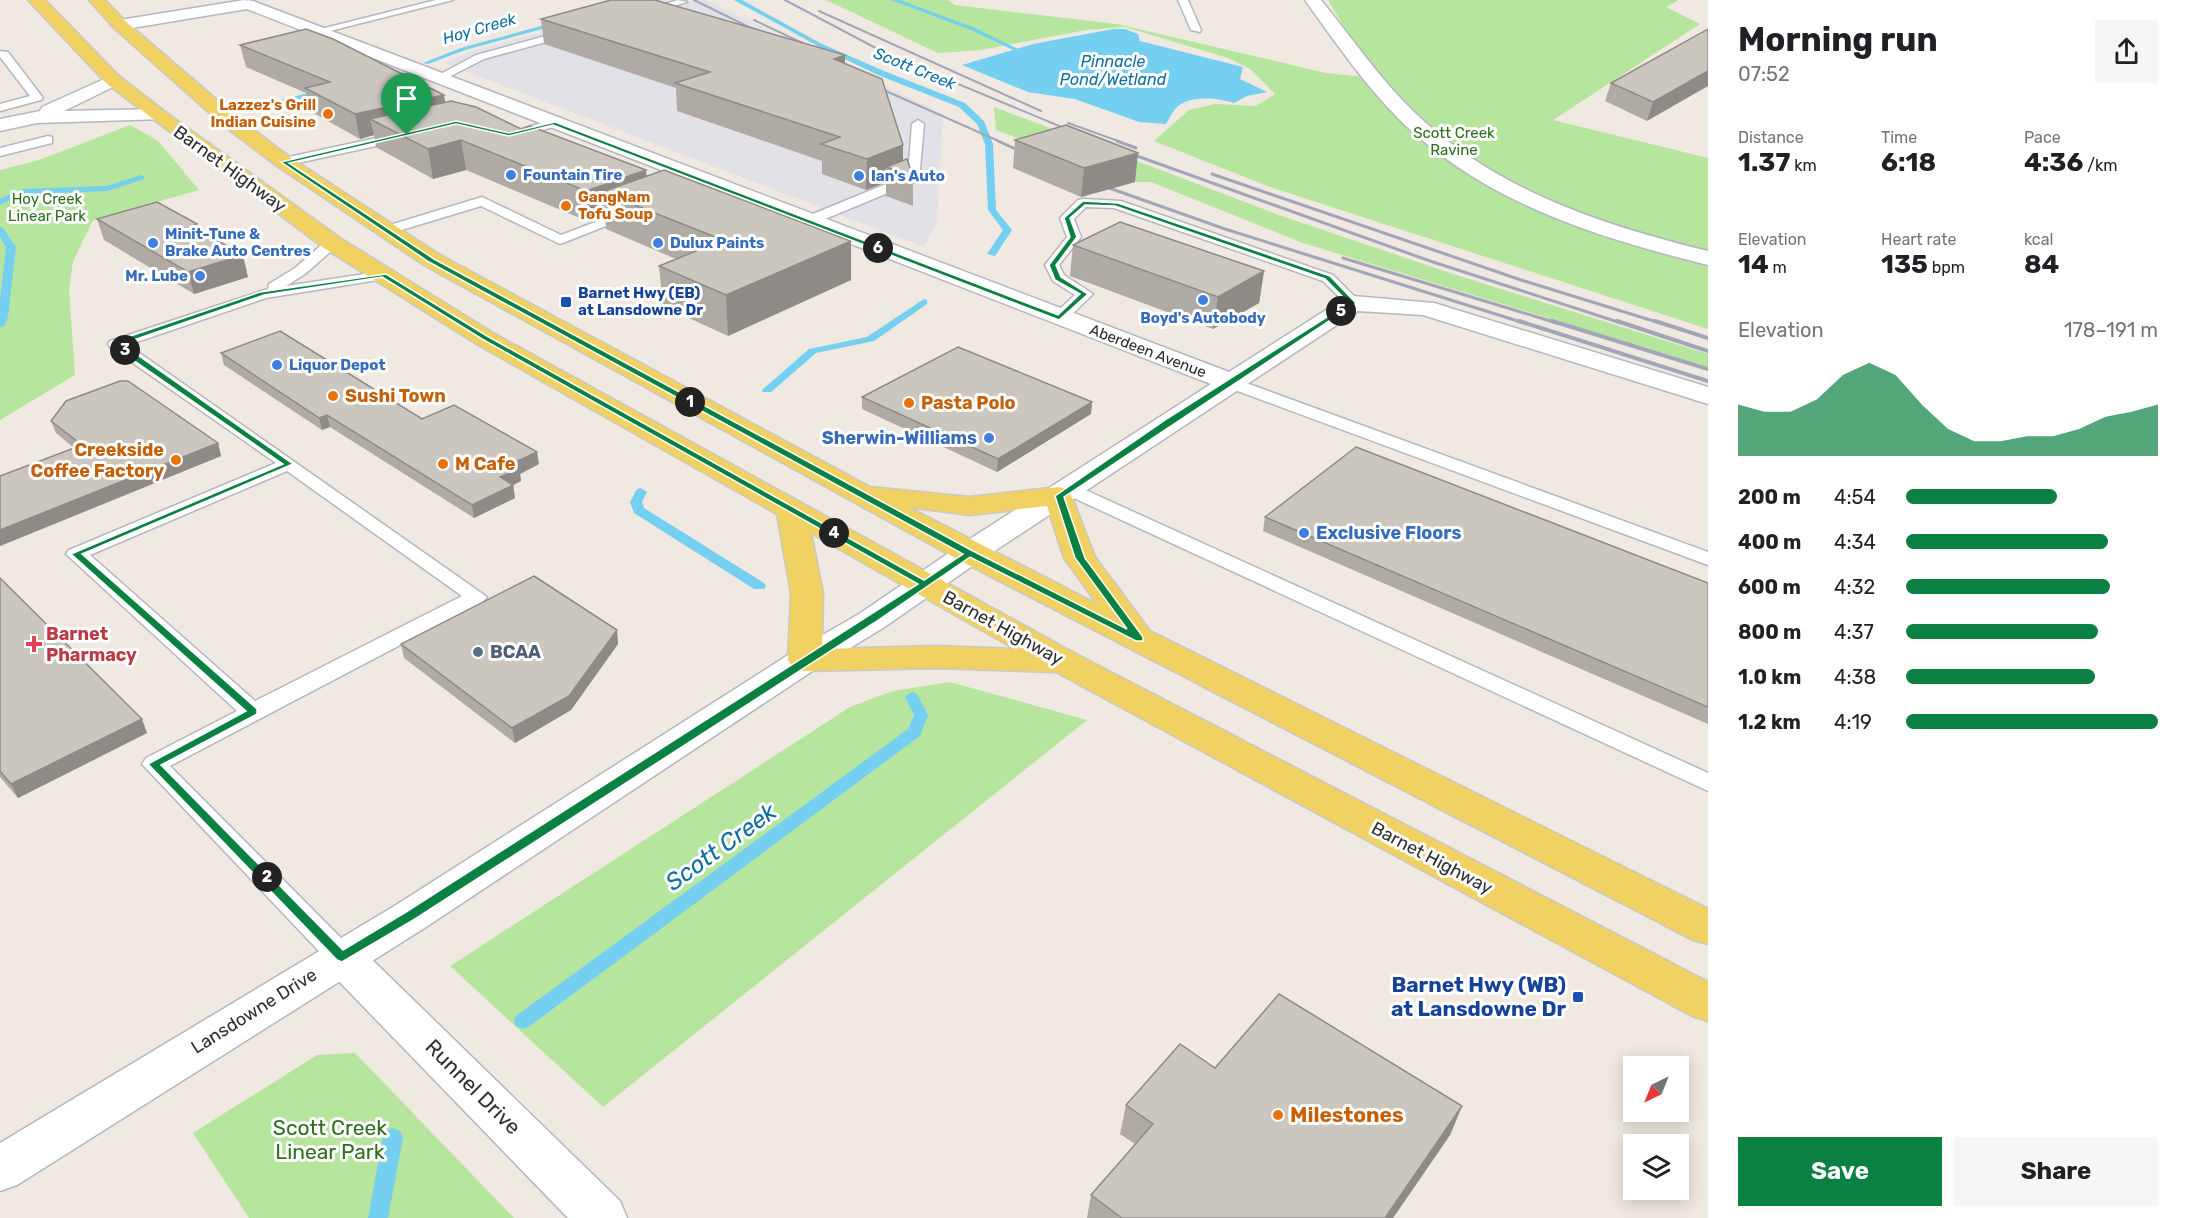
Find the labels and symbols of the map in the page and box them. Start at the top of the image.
water label: Hoy Creek [440,9,519,48]
water label: Scott Creek [871,43,959,94]
water label: Pinnacle Pond/Wetland [1060,52,1167,89]
pin [381,73,432,135]
place label: Lazzez's Grill Indian Cuisine [210,96,316,131]
marker: Lazzez's Grill Indian Cuisine [321,107,335,121]
street label: Barnet Highway [169,121,291,217]
park label: Scott Creek Ravine [1413,124,1495,159]
place label: Fountain Tire [523,166,622,184]
place label: Ian's Auto [871,167,945,185]
marker: Fountain Tire [504,168,518,182]
marker: Ian's Auto [852,169,866,183]
place label: GangNam Tofu Soup [578,188,653,223]
park label: Hoy Creek Linear Park [8,190,86,225]
marker: GangNam Tofu Soup [559,199,573,213]
place label: Minit-Tune & Brake Auto Centres [165,225,311,260]
pin: 6 [863,233,893,263]
place label: Dulux Paints [670,234,764,252]
marker: Minit-Tune & Brake Auto Centres [146,236,160,250]
marker: Dulux Paints [651,236,665,250]
place label: Mr. Lube [125,267,188,285]
marker: Mr. Lube [193,269,207,283]
place label: Barnet Hwy (EB) at Lansdowne Dr [578,284,703,319]
marker: Boyd's Autobody [1196,293,1210,307]
marker: Barnet Hwy (EB) at Lansdowne Dr [559,295,573,309]
pin: 5 [1326,296,1356,326]
place label: Boyd's Autobody [1140,309,1266,327]
street label: Aberdeen Avenue [1087,320,1209,382]
pin: 3 [110,335,140,365]
place label: Liquor Depot [289,356,385,374]
marker: Liquor Depot [270,358,284,372]
place label: Sushi Town [345,385,446,407]
pin: 1 [675,387,705,417]
marker: Sushi Town [326,389,340,403]
place label: Pasta Polo [921,392,1016,414]
marker: Pasta Polo [902,396,916,410]
place label: Sherwin-Williams [822,427,977,449]
marker: Sherwin-Williams [982,431,996,445]
place label: Creekside Coffee Factory [31,439,164,482]
marker: Creekside Coffee Factory [169,453,183,467]
place label: M Cafe [455,453,516,475]
marker: M Cafe [436,457,450,471]
pin: 4 [819,518,849,548]
place label: Exclusive Floors [1316,522,1461,544]
marker: Exclusive Floors [1297,526,1311,540]
street label: Barnet Highway [939,586,1067,670]
place label: Barnet Pharmacy [46,623,137,666]
marker: Barnet Pharmacy [27,637,41,651]
place label: BCAA [490,641,541,663]
marker: BCAA [471,645,485,659]
water label: Scott Creek [660,797,782,897]
street label: Barnet Highway [1368,817,1496,899]
pin: 2 [252,862,282,892]
street label: Lansdowne Drive [187,963,321,1059]
place label: Barnet Hwy (WB) at Lansdowne Dr [1391,972,1566,1021]
marker: Barnet Hwy (WB) at Lansdowne Dr [1571,990,1585,1004]
street label: Runnel Drive [421,1034,526,1139]
north arrow [1623,1056,1689,1122]
place label: Milestones [1290,1102,1404,1127]
marker: Milestones [1271,1108,1285,1122]
park label: Scott Creek Linear Park [273,1115,387,1164]

